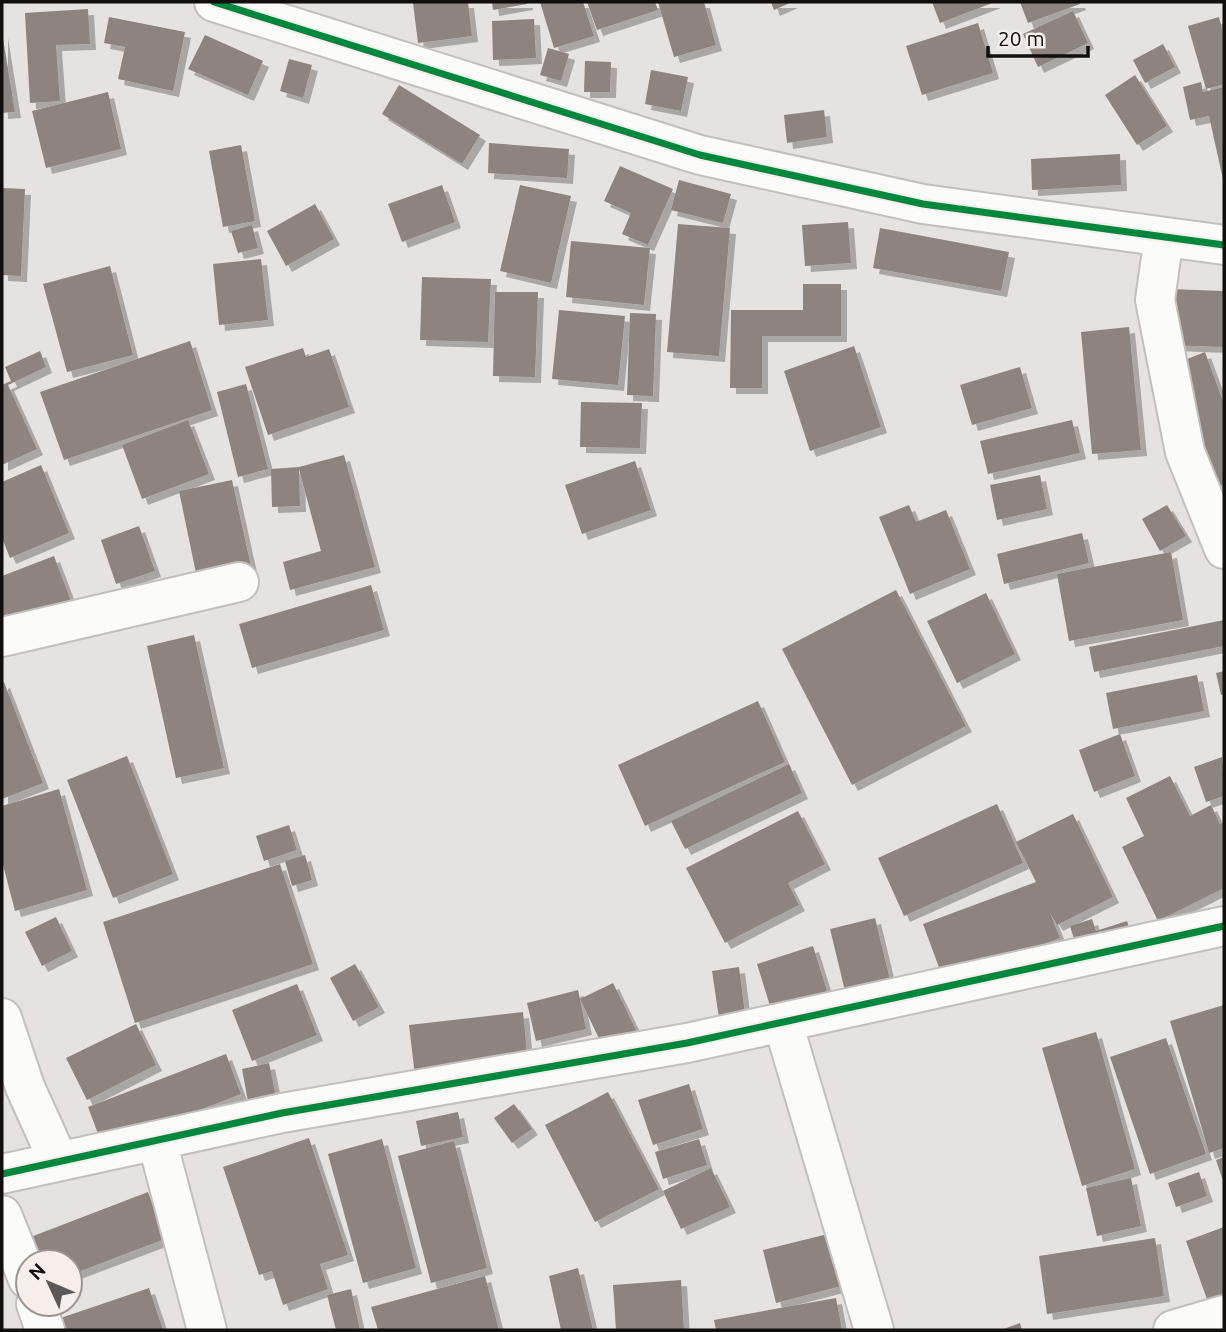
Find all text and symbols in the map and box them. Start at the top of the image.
scale bar [988,14,1088,58]
text: 20 m [998,26,1045,50]
north arrow [14,1248,84,1318]
text: N [24,1258,50,1284]

